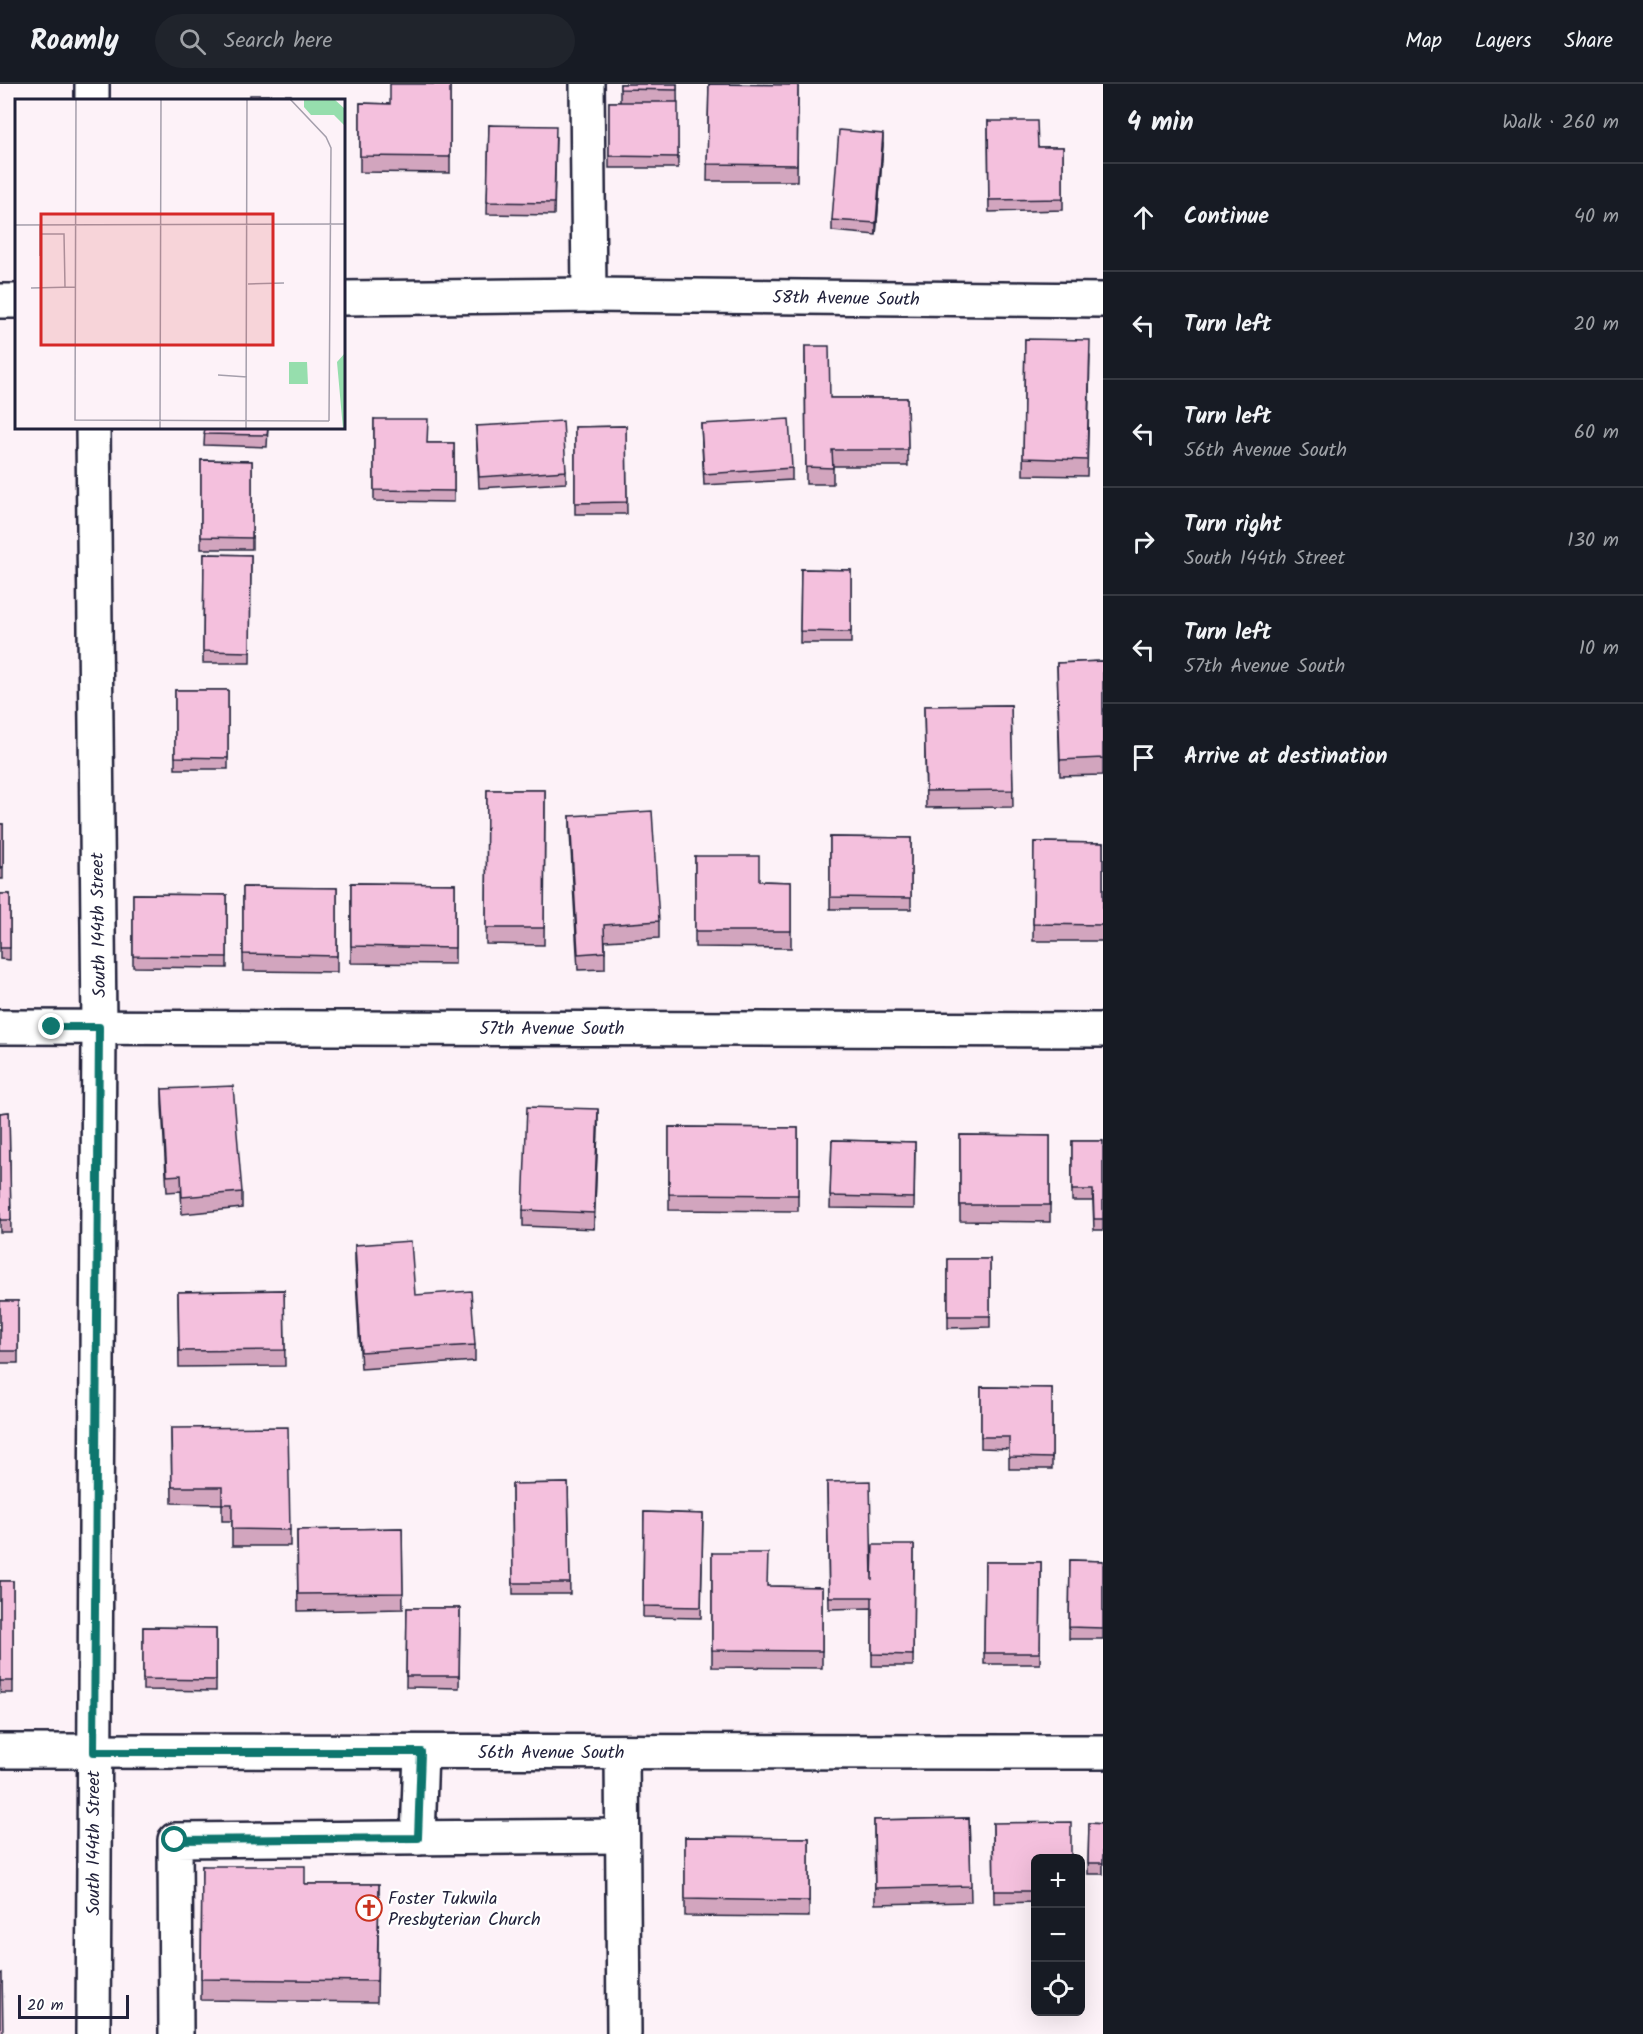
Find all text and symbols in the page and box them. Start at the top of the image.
search box [155,14,575,68]
text: Roamly [30,19,119,64]
text: Search here [224,24,332,59]
icon: search [176,25,209,58]
text: Map [1405,25,1442,58]
text: Layers [1475,25,1531,58]
text: Share [1564,25,1613,58]
inset map [15,99,345,429]
text: 4 min [1127,102,1194,144]
text: Walk · 260 m [1502,107,1619,139]
text: Continue [1184,200,1269,235]
icon: ahead [1127,201,1160,234]
text: 40 m [1574,201,1619,233]
street label: 58th Avenue South [772,284,920,315]
text: Turn left [1184,308,1271,343]
icon: left [1127,309,1160,342]
text: 20 m [1573,309,1619,341]
text: Turn left [1184,400,1271,435]
icon: left [1127,417,1160,450]
text: 60 m [1574,417,1619,449]
text: 56th Avenue South [1184,435,1347,467]
text: Turn right [1184,508,1282,543]
icon: right [1127,525,1160,558]
text: 130 m [1567,525,1619,557]
text: South 144th Street [1184,543,1345,575]
text: Turn left [1184,616,1271,651]
icon: left [1127,633,1160,666]
text: 10 m [1579,633,1619,665]
text: 57th Avenue South [1184,651,1345,683]
text: Arrive at destination [1184,740,1387,775]
icon: arrive [1127,741,1160,774]
street label: South 144th Street [84,851,115,998]
route end [38,1013,64,1039]
street label: 57th Avenue South [480,1015,625,1044]
street label: 56th Avenue South [478,1739,624,1768]
street label: South 144th Street [80,1769,109,1916]
route start [161,1826,187,1852]
map controls [1031,1854,1085,2016]
button: + [1031,1854,1085,1908]
place label: Foster Tukwila Presbyterian Church [388,1885,541,1935]
church icon: Foster Tukwila Presbyterian Church [354,1893,384,1923]
button: − [1031,1908,1085,1962]
button: locate [1031,1962,1085,2016]
scale bar [18,1992,129,2020]
text: 20 m [27,1993,63,2018]

